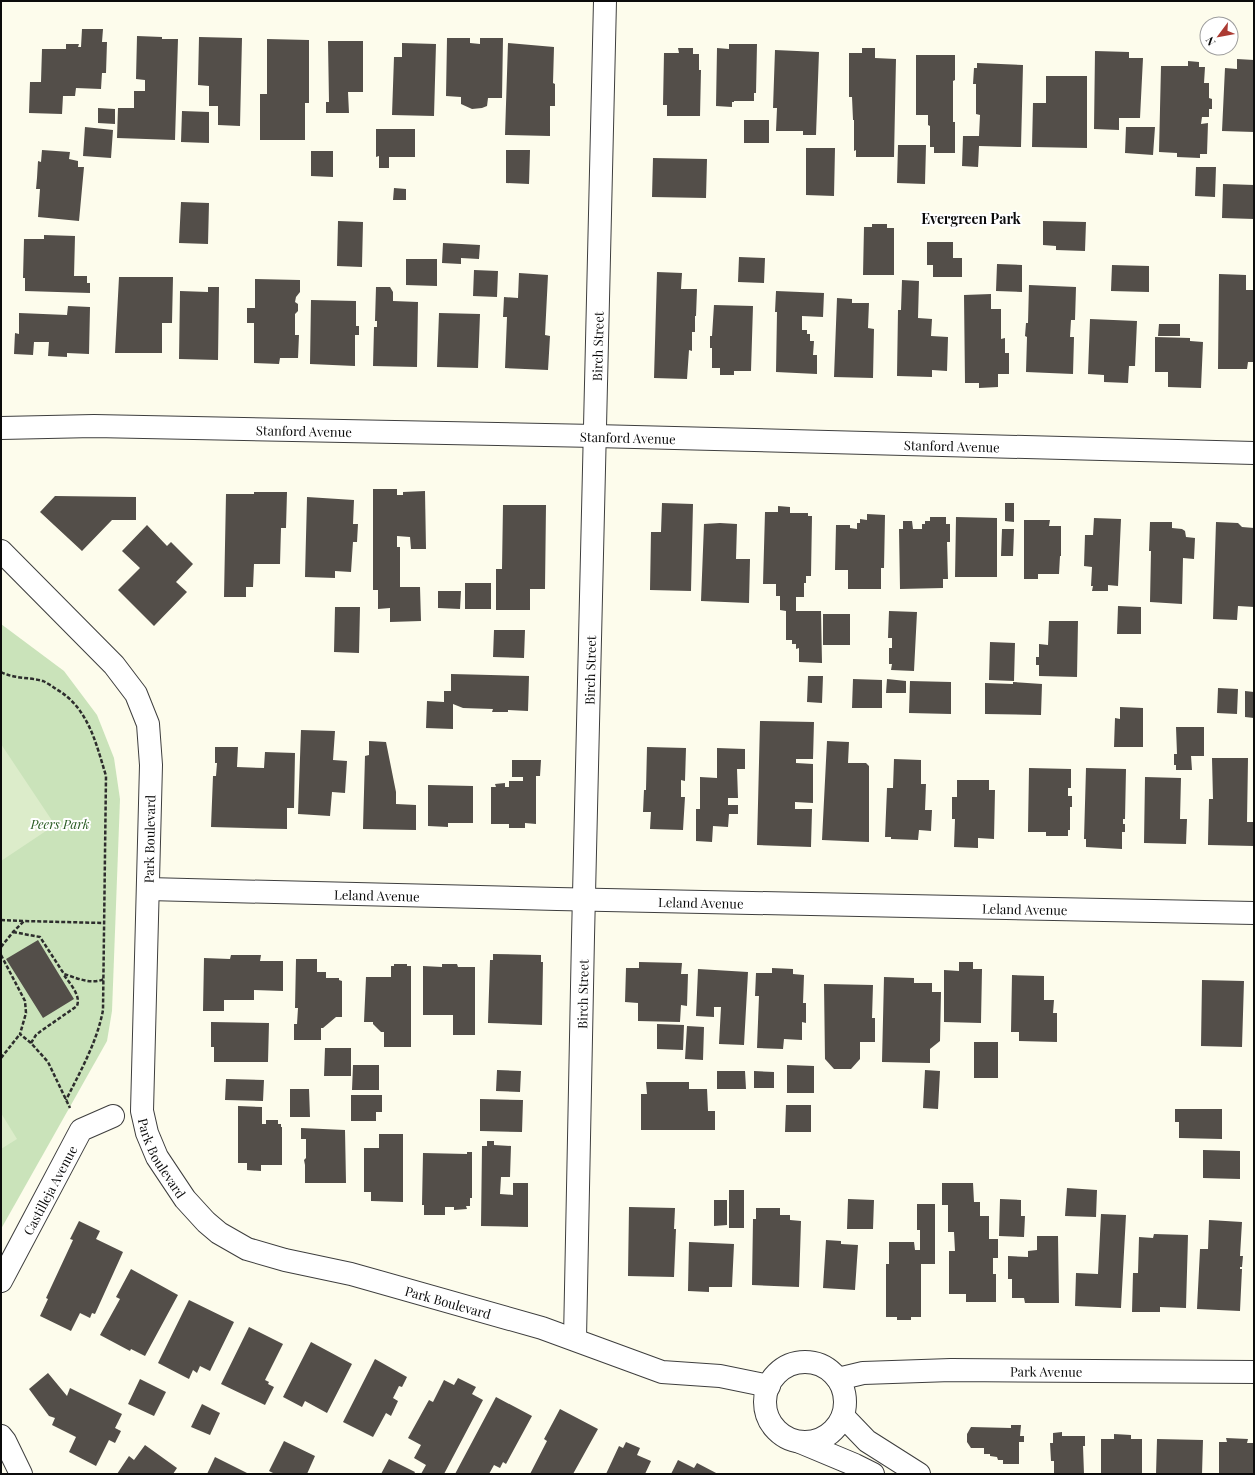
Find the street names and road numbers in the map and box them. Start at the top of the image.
street label: Birch Street [588,311,606,381]
street label: Stanford Avenue [256,421,352,440]
street label: Stanford Avenue [580,427,676,447]
street label: Stanford Avenue [904,435,1000,455]
street label: Birch Street [580,635,599,705]
street label: Park Boulevard [140,794,158,883]
street label: Leland Avenue [334,885,420,904]
street label: Leland Avenue [658,893,744,911]
street label: Leland Avenue [982,899,1068,918]
street label: Birch Street [573,959,591,1029]
street label: Park Boulevard [135,1116,191,1201]
street label: Castilleja Avenue [19,1142,80,1238]
street label: Park Boulevard [403,1281,494,1322]
street label: Park Avenue [1010,1362,1083,1379]

